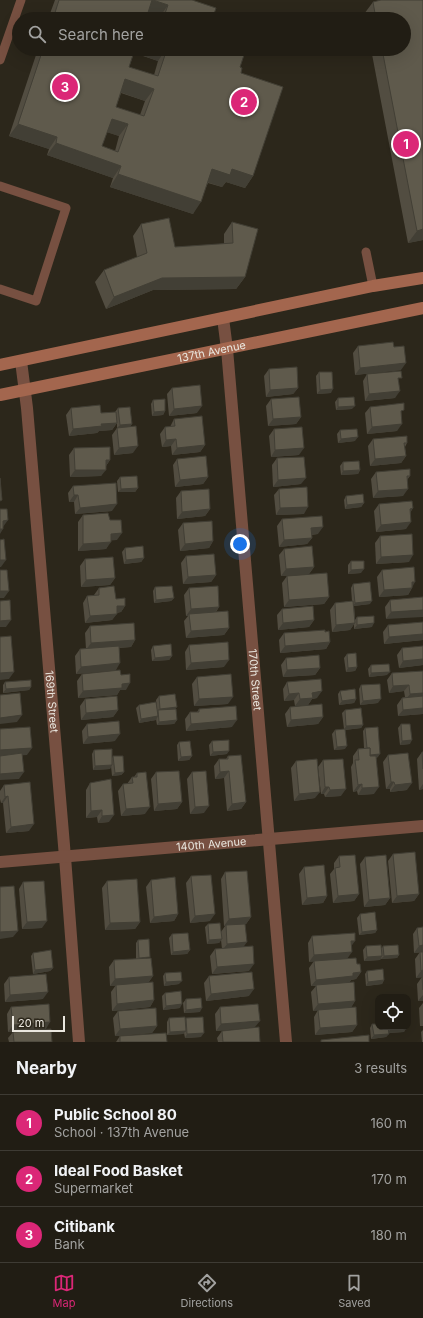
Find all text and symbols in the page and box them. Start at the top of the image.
search box [12,12,411,56]
icon: search [26,23,48,45]
text: Search here [58,25,144,44]
pin: 3 [52,72,78,102]
pin: 2 [231,87,257,117]
pin: 1 [393,129,419,159]
street label: 137th Avenue [176,338,247,365]
your location [230,534,250,554]
street label: 170th Street [246,648,265,711]
street label: 169th Street [42,670,61,734]
street label: 140th Avenue [175,834,247,854]
map controls [375,994,411,1030]
button: locate [375,994,411,1030]
scale bar [12,1014,65,1033]
text: 20 m [18,1016,44,1030]
text: Nearby [16,1058,77,1078]
text: 3 results [354,1060,407,1076]
text: Public School 80 [54,1105,177,1124]
text: 1 [26,1115,32,1131]
text: 160 m [370,1115,407,1131]
text: School · 137th Avenue [54,1124,189,1140]
text: Ideal Food Basket [54,1161,183,1180]
text: 2 [25,1171,33,1187]
text: 170 m [371,1171,407,1187]
text: Supermarket [54,1180,133,1196]
text: Citibank [54,1217,115,1236]
text: 3 [25,1227,33,1243]
text: 180 m [370,1227,407,1243]
text: Bank [54,1236,85,1252]
tab: Map [53,1272,75,1310]
tab: Directions [181,1272,233,1310]
tab: Saved [338,1272,370,1310]

